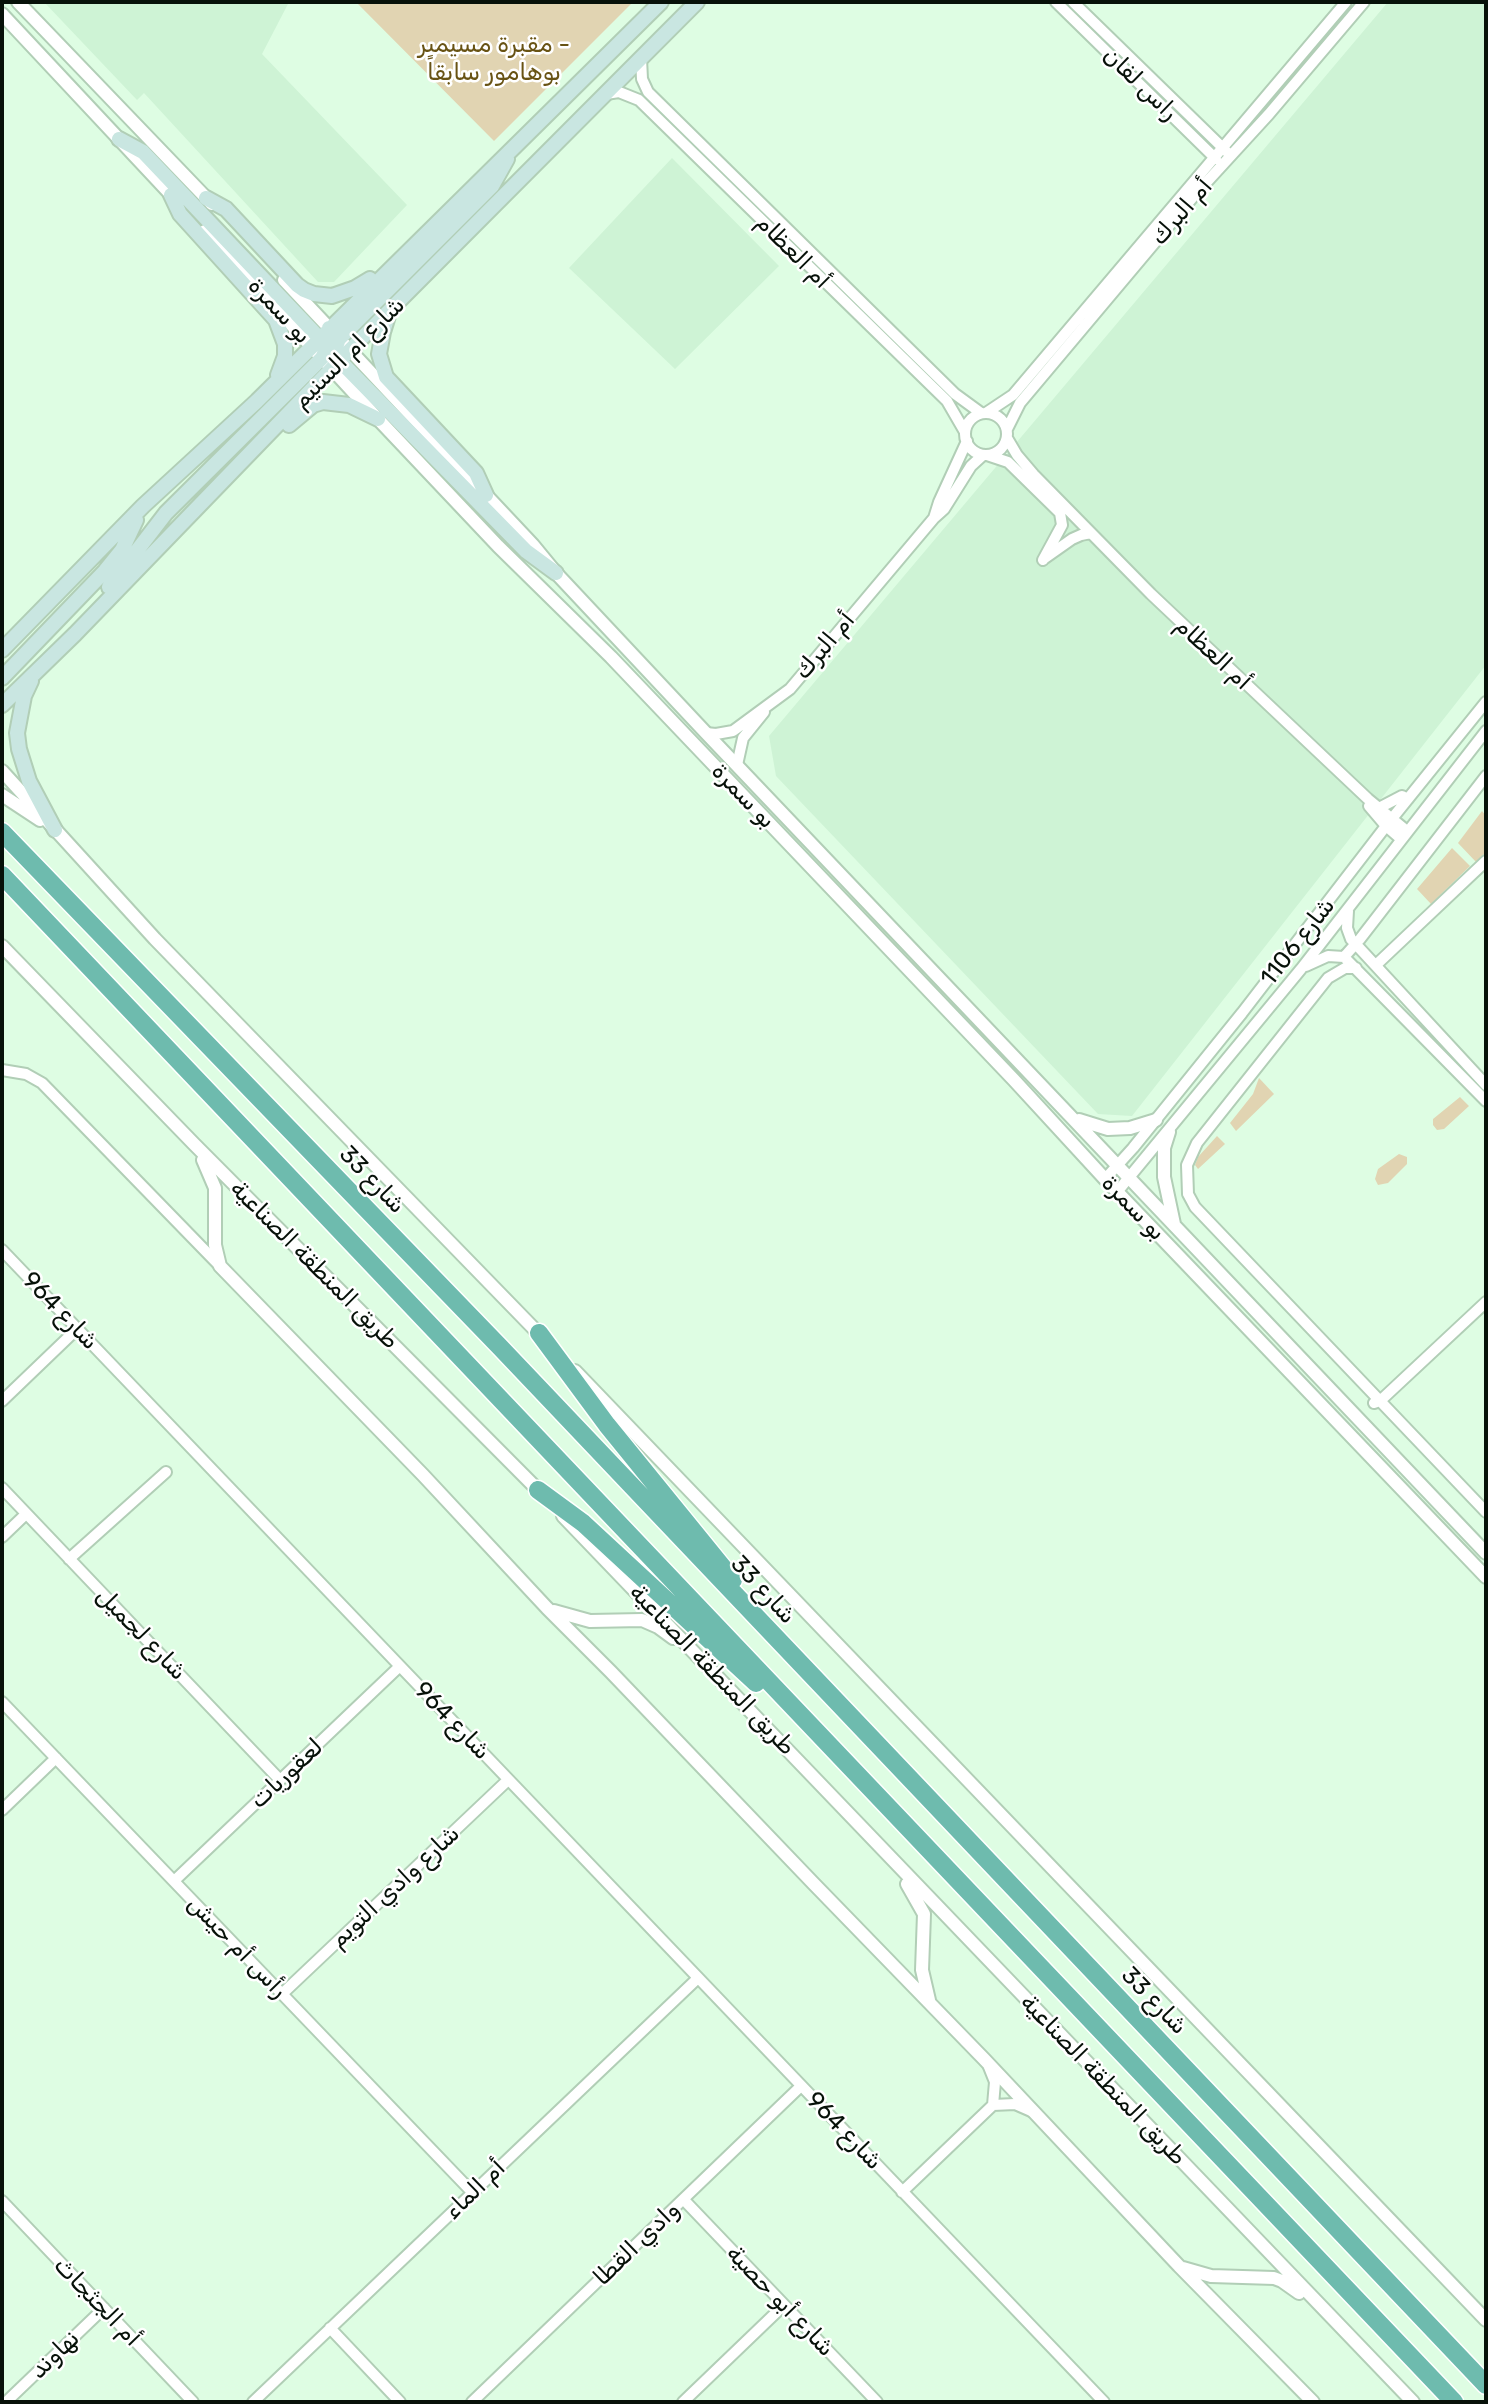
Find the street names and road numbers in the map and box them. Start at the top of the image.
street label: راس لفان [1097,41,1183,127]
street label: أم البرك [1145,173,1219,251]
street label: أم العظام [750,209,836,295]
street label: بو سمرة [241,272,317,350]
street label: شارع ام السنيم [287,291,411,415]
street label: أم البرك [789,606,861,686]
street label: أم العظام [1169,612,1257,696]
street label: بو سمرة [705,757,781,835]
street label: شارع 1106 [1255,892,1341,992]
street label: شارع 33 [333,1140,411,1220]
street label: بو سمرة [1095,1169,1171,1247]
street label: طريق المنطقة الصناعية [224,1175,404,1355]
street label: شارع 964 [16,1266,104,1356]
street label: شارع 33 [724,1550,802,1630]
street label: طريق المنطقة الصناعية [623,1578,801,1762]
street label: شارع لجميل [90,1582,192,1686]
street label: شارع 964 [408,1676,496,1766]
street label: لعقوريات [244,1733,330,1815]
street label: شارع وادي التويم [324,1820,466,1954]
street label: رأس أم حيش [181,1890,293,2004]
street label: شارع 33 [1115,1961,1193,2041]
street label: طريق المنطقة الصناعية [1014,1988,1192,2172]
street label: شارع 964 [800,2086,888,2176]
street label: أم الماء [438,2154,512,2226]
street label: وادي القطا [588,2196,686,2292]
street label: شارع أبو حصية [720,2239,840,2363]
street label: أم الجثجاث [47,2251,147,2353]
street label: نهاوند [24,2325,86,2385]

